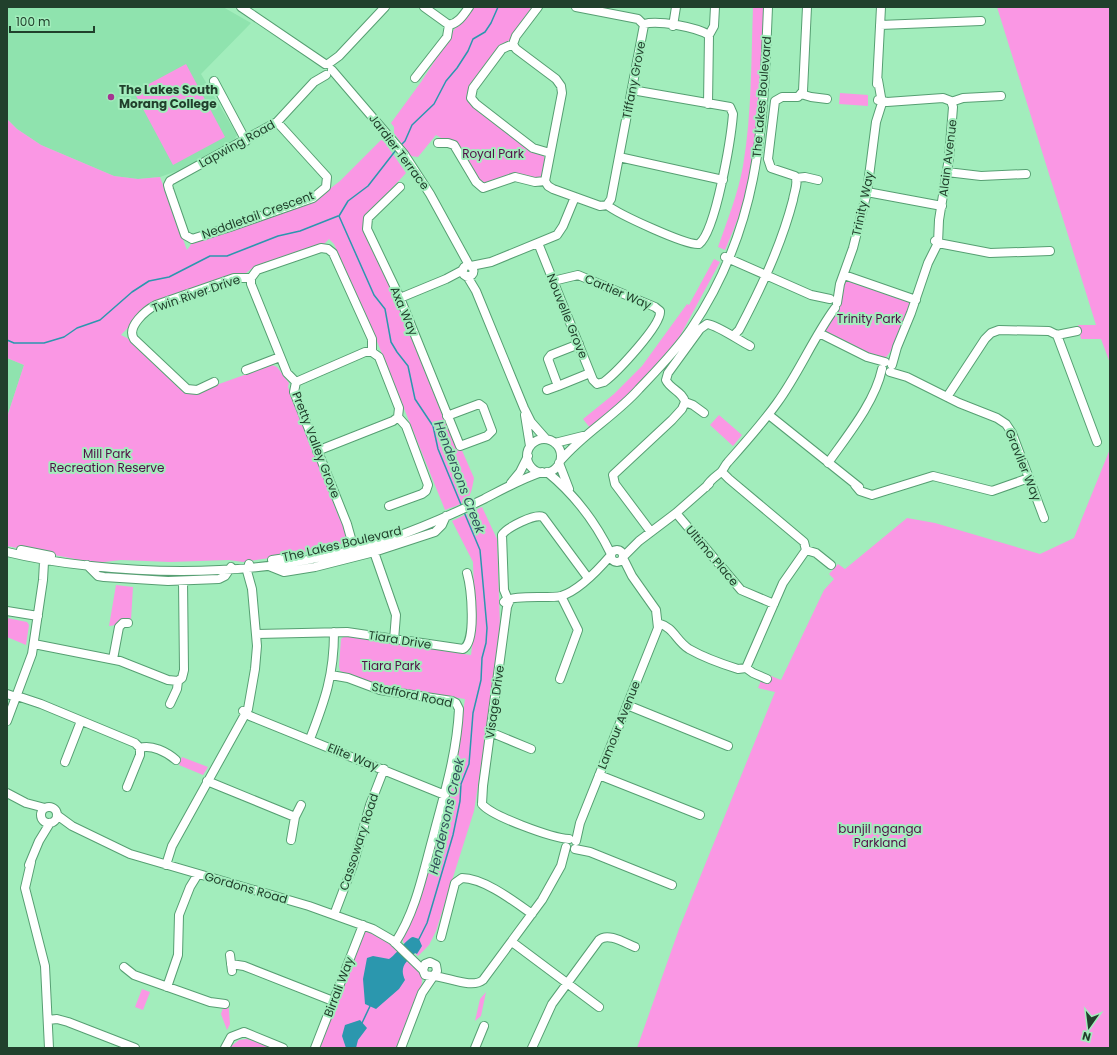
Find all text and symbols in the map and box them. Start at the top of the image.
scale bar [10,8,94,34]
text: 100 m [16,13,50,30]
street label: The Lakes Boulevard [748,36,775,158]
street label: Tiffany Grove [618,40,649,120]
place label: The Lakes South Morang College [119,81,218,112]
marker: The Lakes South Morang College [106,92,116,102]
street label: Jardier Terrace [365,110,434,193]
street label: Lapwing Road [196,116,278,171]
street label: Alain Avenue [934,118,961,198]
park label: Royal Park [462,145,525,162]
street label: Trinity Way [847,170,878,238]
street label: Neddletail Crescent [199,186,316,243]
street label: Twin River Drive [149,270,242,317]
street label: Cartier Way [582,270,654,313]
street label: Nouvelle Grove [543,271,592,361]
street label: Axa Way [387,284,422,338]
park label: Trinity Park [837,310,902,327]
street label: Pretty Valley Grove [288,389,345,501]
water label: Hendersons Creek [429,418,490,537]
street label: Gravlier Way [1001,426,1046,504]
park label: Mill Park Recreation Reserve [49,445,165,476]
street label: The Lakes Boulevard [281,522,403,565]
street label: Ultimo Place [682,522,743,590]
street label: Tiara Drive [367,626,433,653]
park label: Tiara Park [361,657,421,674]
street label: Visage Drive [481,664,508,740]
street label: Stafford Road [370,678,454,711]
street label: Lamour Avenue [593,678,644,771]
street label: Elite Way [325,739,381,775]
water label: Hendersons Creek [424,755,469,876]
street label: Cassowary Road [335,791,382,893]
park label: bunjil nganga Parkland [838,820,922,851]
street label: Gordons Road [203,868,290,907]
street label: Birrali Way [319,954,358,1019]
north arrow [1069,1007,1109,1047]
text: N [1081,1028,1093,1045]

